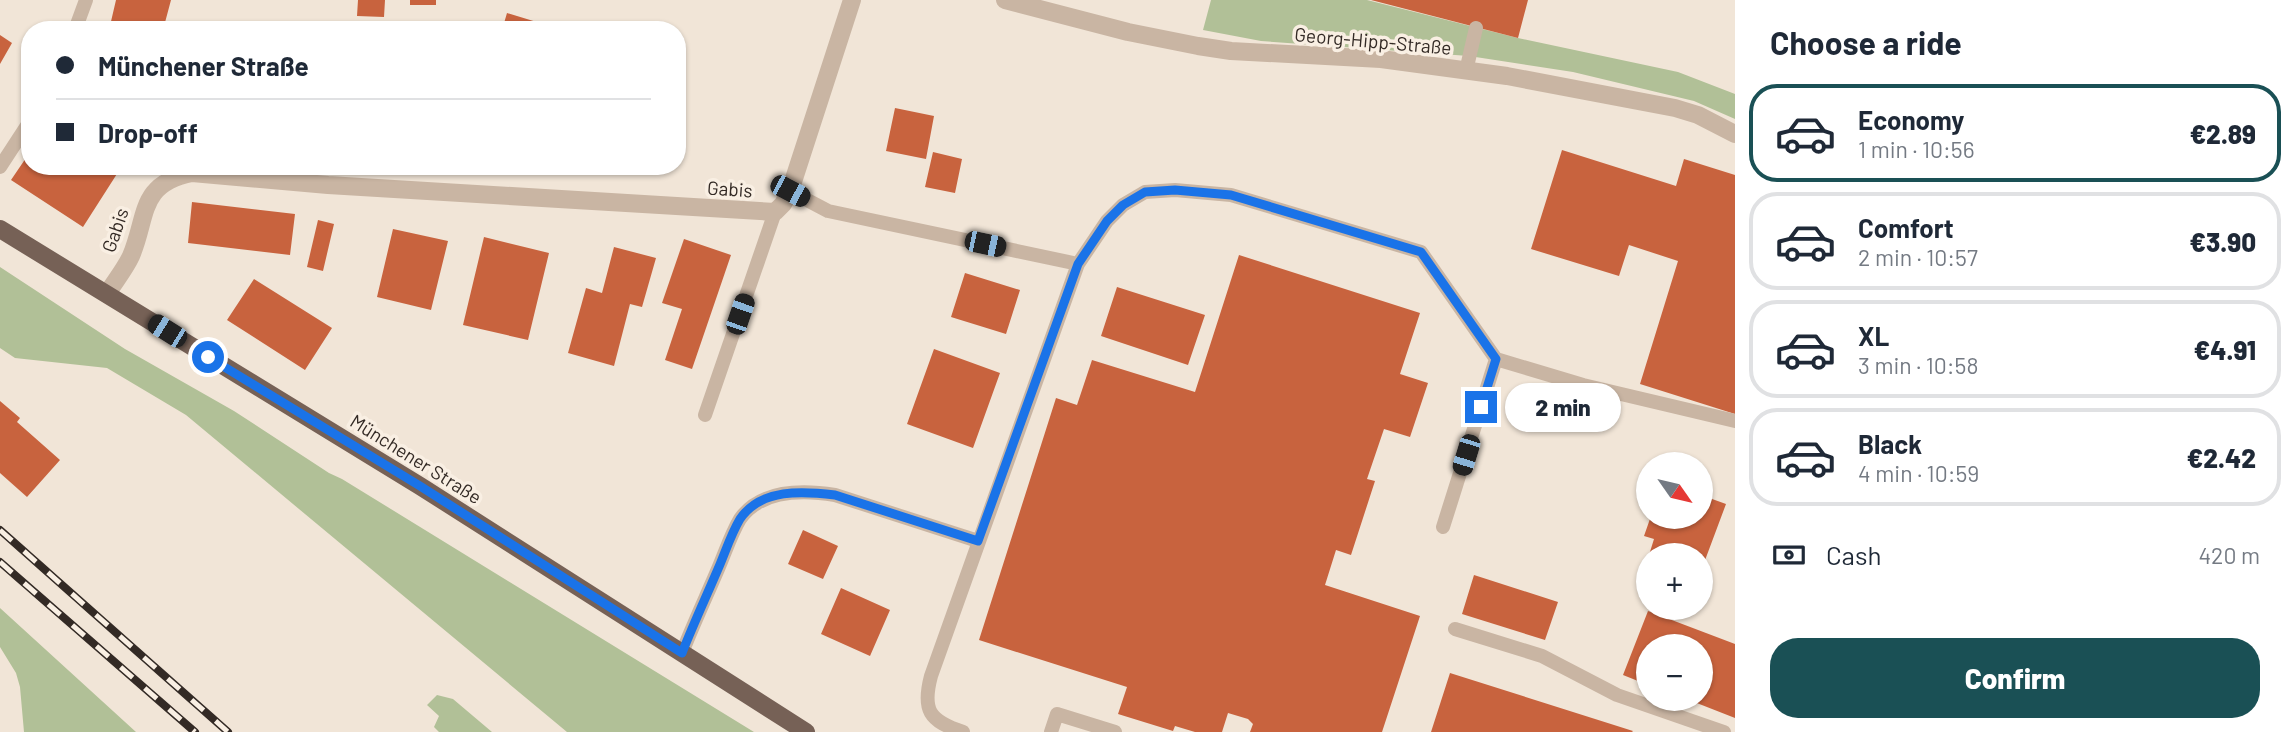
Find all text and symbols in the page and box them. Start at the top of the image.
street label: Georg-Hipp-Straße [1294,22,1452,59]
text: Choose a ride [1770,23,1962,61]
text: Münchener Straße [98,50,309,81]
icon: car [1774,102,1837,165]
text: Economy [1858,104,1964,135]
text: Drop-off [98,117,198,148]
text: €2.89 [2190,118,2256,149]
text: 1 min · 10:56 [1858,135,1974,163]
car [767,172,814,210]
street label: Gabis [706,175,754,202]
street label: Gabis [96,205,133,255]
icon: car [1774,210,1837,273]
text: Comfort [1858,212,1954,243]
text: €3.90 [2190,226,2256,257]
car [963,229,1008,259]
text: 2 min · 10:57 [1858,243,1978,271]
car [724,291,757,337]
car [144,311,191,351]
icon: car [1774,318,1837,381]
text: XL [1858,320,1889,351]
text: €4.91 [2194,334,2256,365]
route start [192,341,224,373]
text: 3 min · 10:58 [1858,351,1978,379]
callout: 2 min [1506,382,1621,432]
route end [1465,391,1497,423]
text: 2 min [1535,393,1591,421]
street label: Münchener Straße [346,409,486,508]
icon: car [1774,426,1837,489]
text: Black [1858,428,1922,459]
car [1450,432,1483,478]
text: €2.42 [2187,442,2256,473]
north arrow [1636,452,1713,528]
map controls [1636,452,1713,711]
text: 4 min · 10:59 [1858,459,1979,487]
icon: cash [1770,536,1808,574]
text: Cash [1826,539,1881,570]
text: 420 m [2198,541,2260,569]
button: + [1636,543,1713,620]
button: − [1636,634,1713,711]
button: Confirm [1770,638,2260,718]

